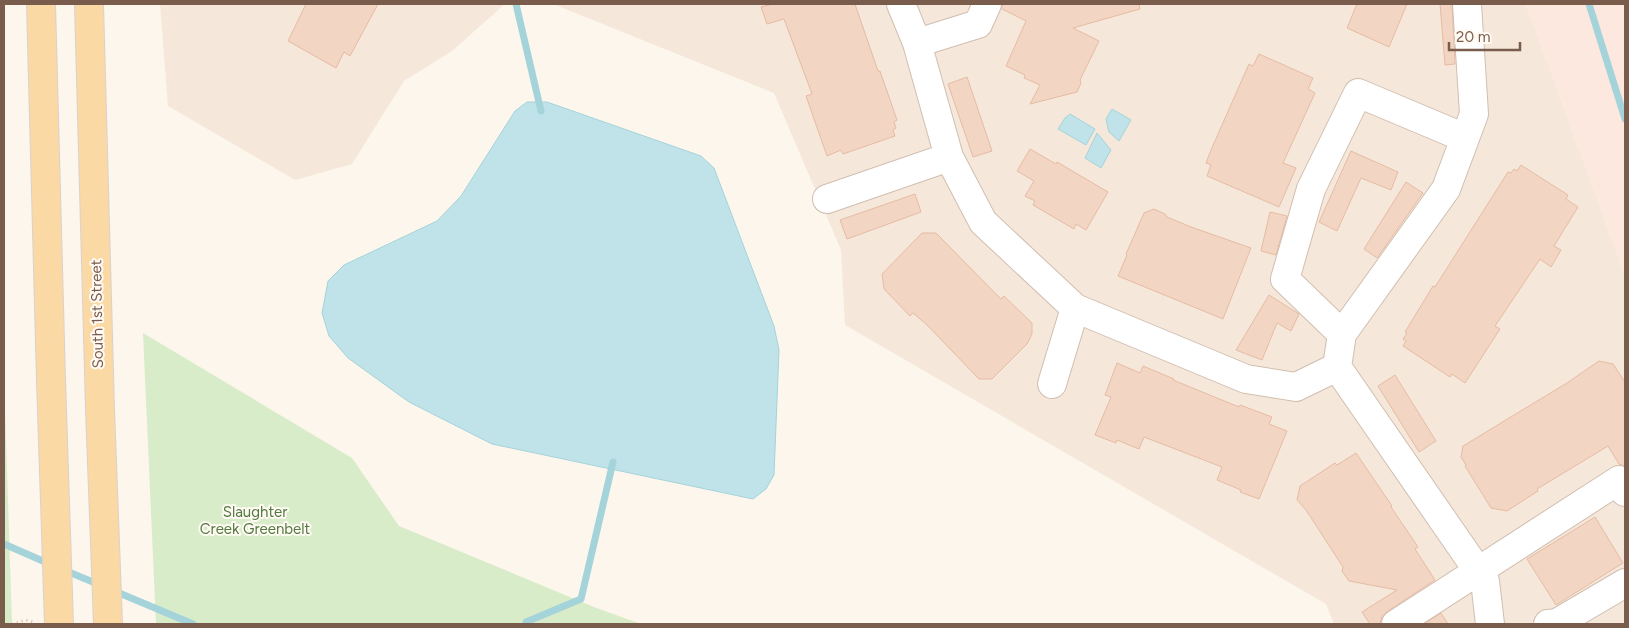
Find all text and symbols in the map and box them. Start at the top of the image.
scale bar [1449,20,1520,52]
text: 20 m [1456,28,1490,46]
street label: South 1st Street [87,259,107,368]
park label: Slaughter Creek Greenbelt [200,503,311,538]

